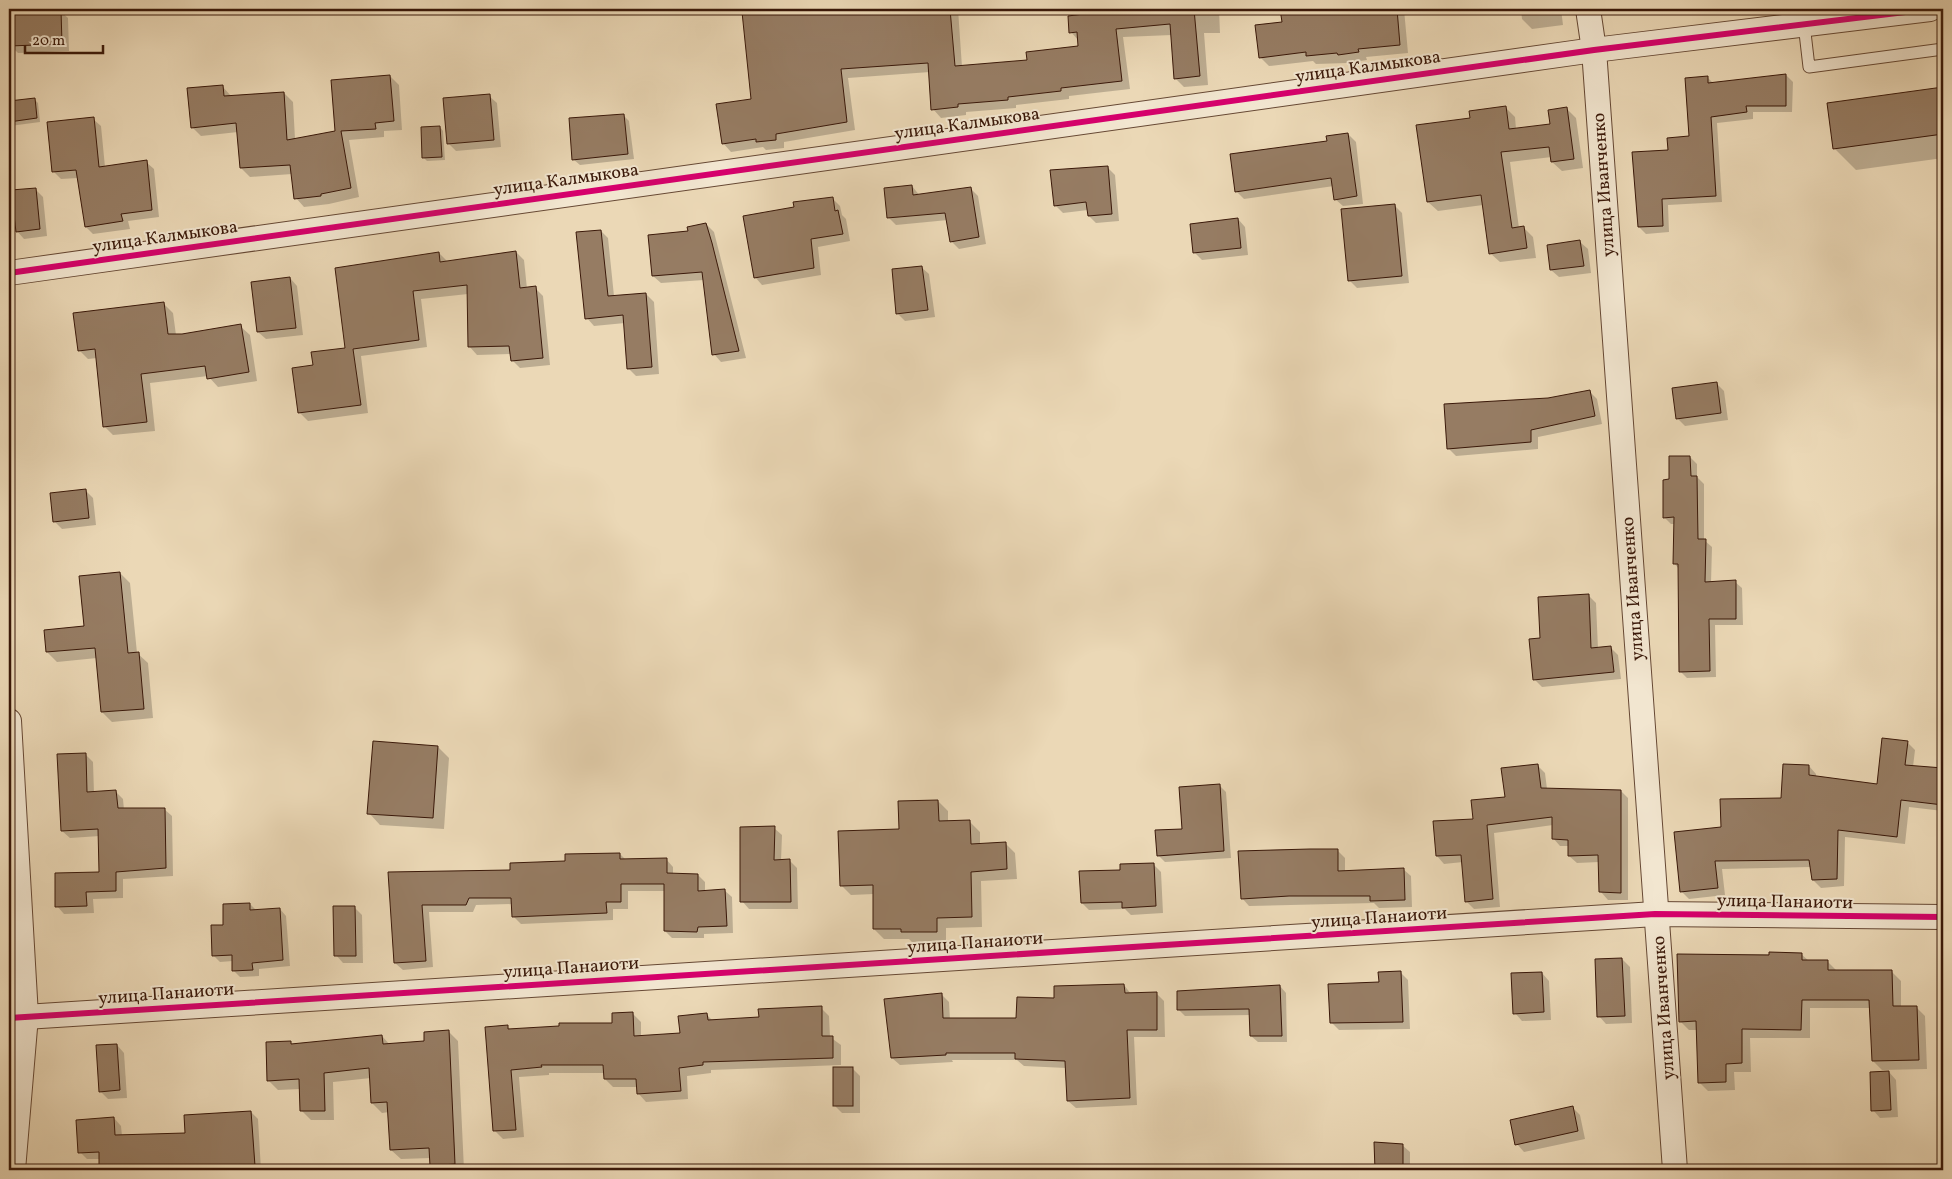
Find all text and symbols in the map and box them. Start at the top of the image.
scale bar [25,22,102,54]
text: 20 m [32,31,65,52]
street label: улица Калмыкова [1294,45,1443,90]
street label: улица Калмыкова [893,102,1042,147]
street label: улица Иванченко [1587,112,1622,258]
street label: улица Калмыкова [492,158,641,203]
street label: улица Калмыкова [91,215,240,260]
street label: улица Иванченко [1616,516,1651,662]
street label: улица Панаиоти [1717,889,1853,916]
street label: улица Панаиоти [1310,901,1448,936]
street label: улица Панаиоти [906,926,1044,961]
street label: улица Иванченко [1647,935,1682,1081]
street label: улица Панаиоти [502,951,640,986]
street label: улица Панаиоти [97,977,235,1012]

